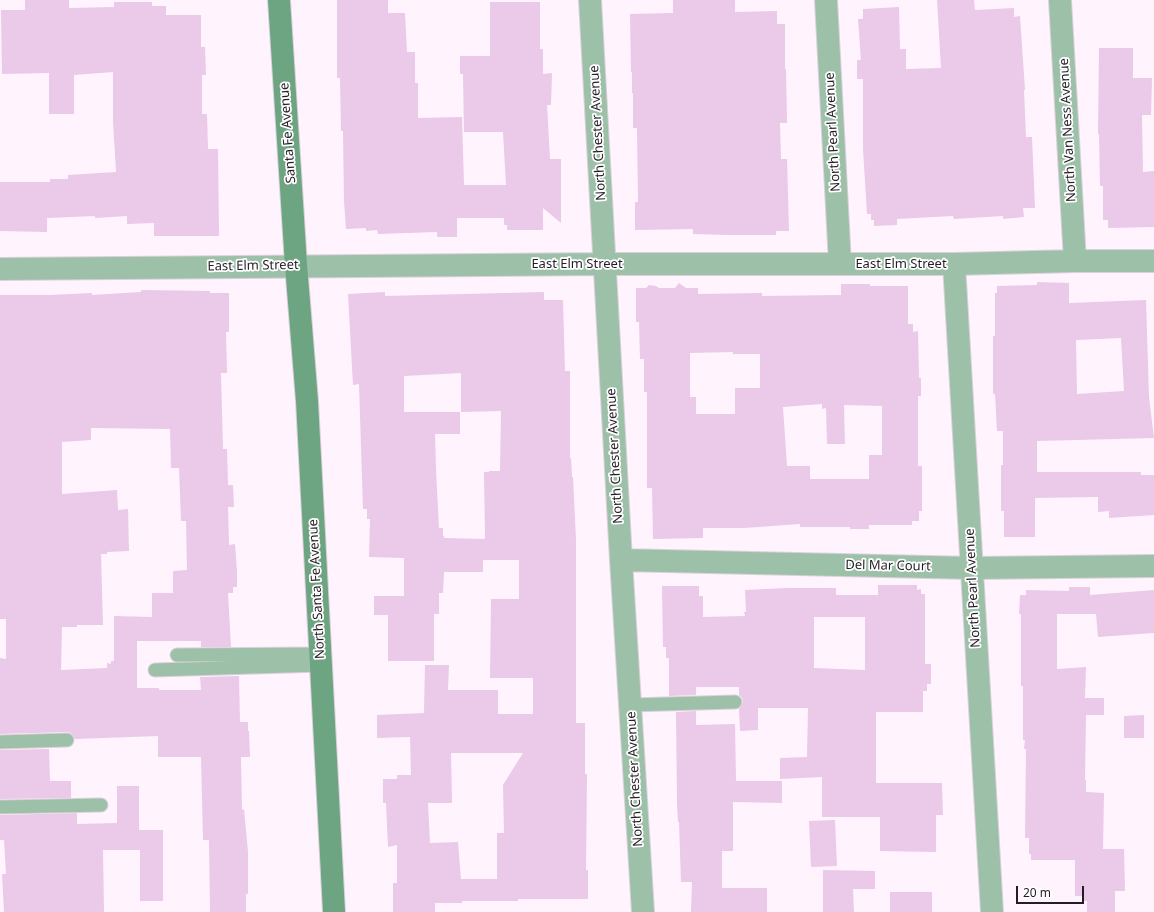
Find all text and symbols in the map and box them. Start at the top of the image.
street label: North Van Ness Avenue [1056,58,1080,202]
street label: North Chester Avenue [587,65,609,201]
street label: North Pearl Avenue [822,72,844,192]
street label: Santa Fe Avenue [277,82,299,184]
street label: East Elm Street [531,256,623,272]
street label: East Elm Street [855,256,947,272]
street label: East Elm Street [207,257,299,275]
street label: North Chester Avenue [604,388,626,524]
street label: North Santa Fe Avenue [306,519,328,659]
street label: North Pearl Avenue [962,528,984,648]
street label: Del Mar Court [845,557,931,575]
street label: North Chester Avenue [624,711,646,847]
scale bar [1018,878,1086,904]
text: 20 m [1023,884,1051,901]

